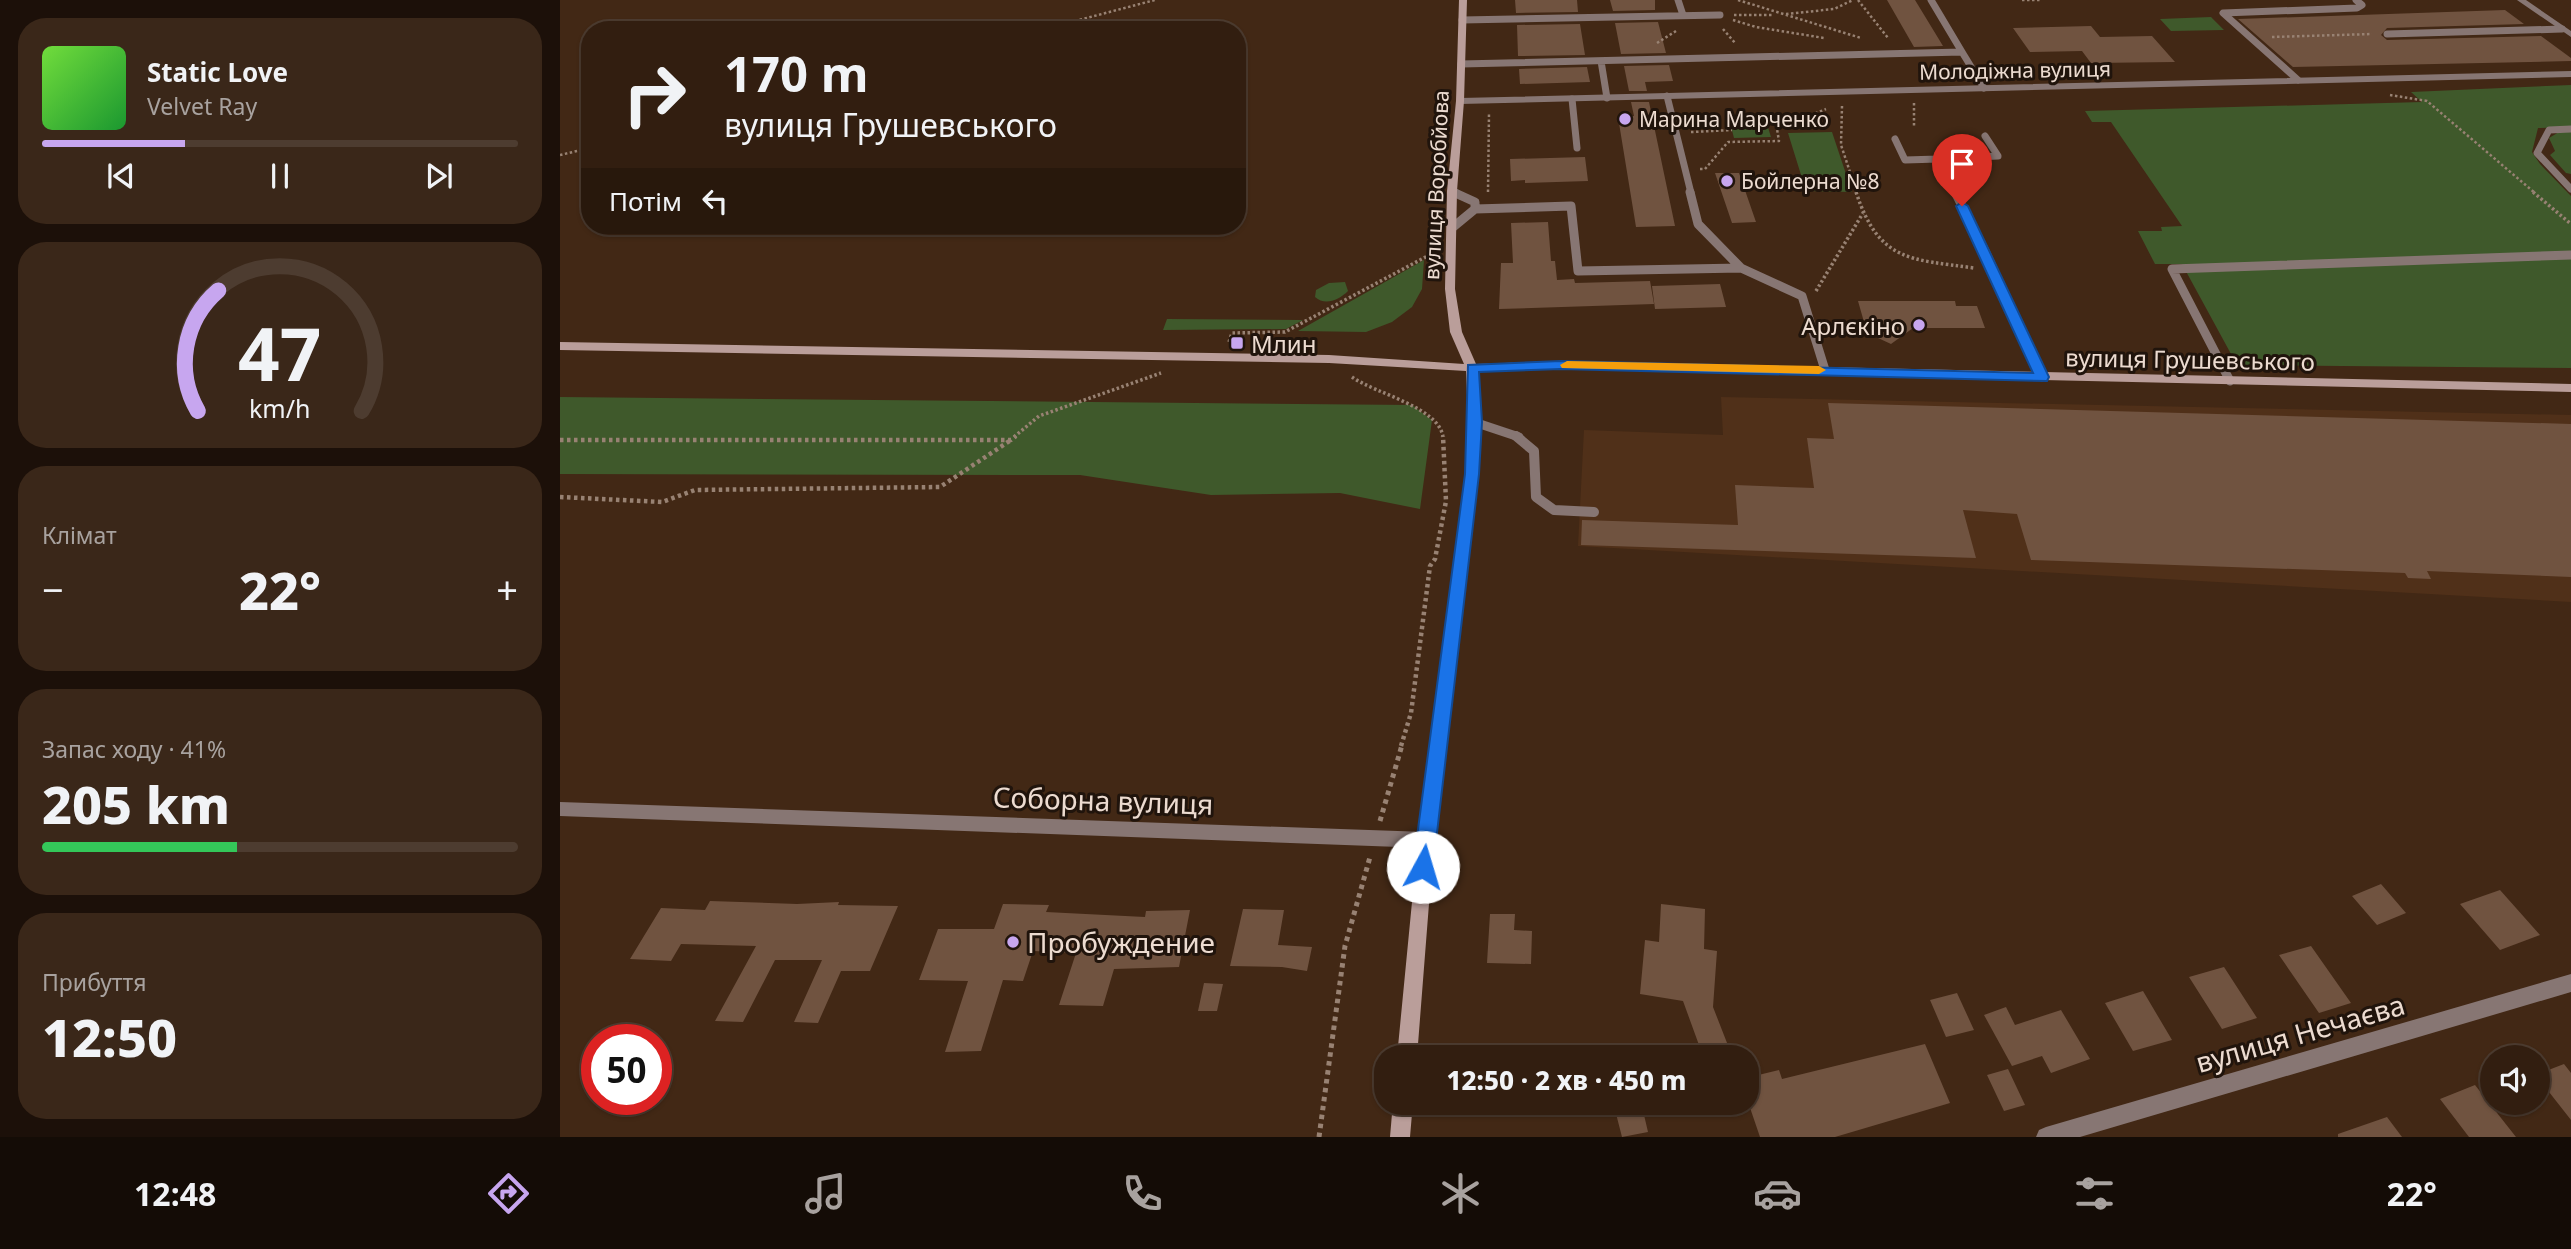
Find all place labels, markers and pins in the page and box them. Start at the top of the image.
place label: Марина Марченко [1639,105,1829,133]
marker: Марина Марченко [1617,111,1633,127]
pin [1932,134,1992,206]
place label: Бойлерна №8 [1741,167,1880,195]
marker: Бойлерна №8 [1719,173,1735,189]
place label: Арлєкіно [1801,309,1905,342]
marker: Арлєкіно [1911,317,1927,333]
place label: Млин [1251,327,1317,360]
marker: Млин [1229,335,1245,351]
place label: Пробуждение [1027,923,1215,961]
marker: Пробуждение [1005,934,1021,950]

